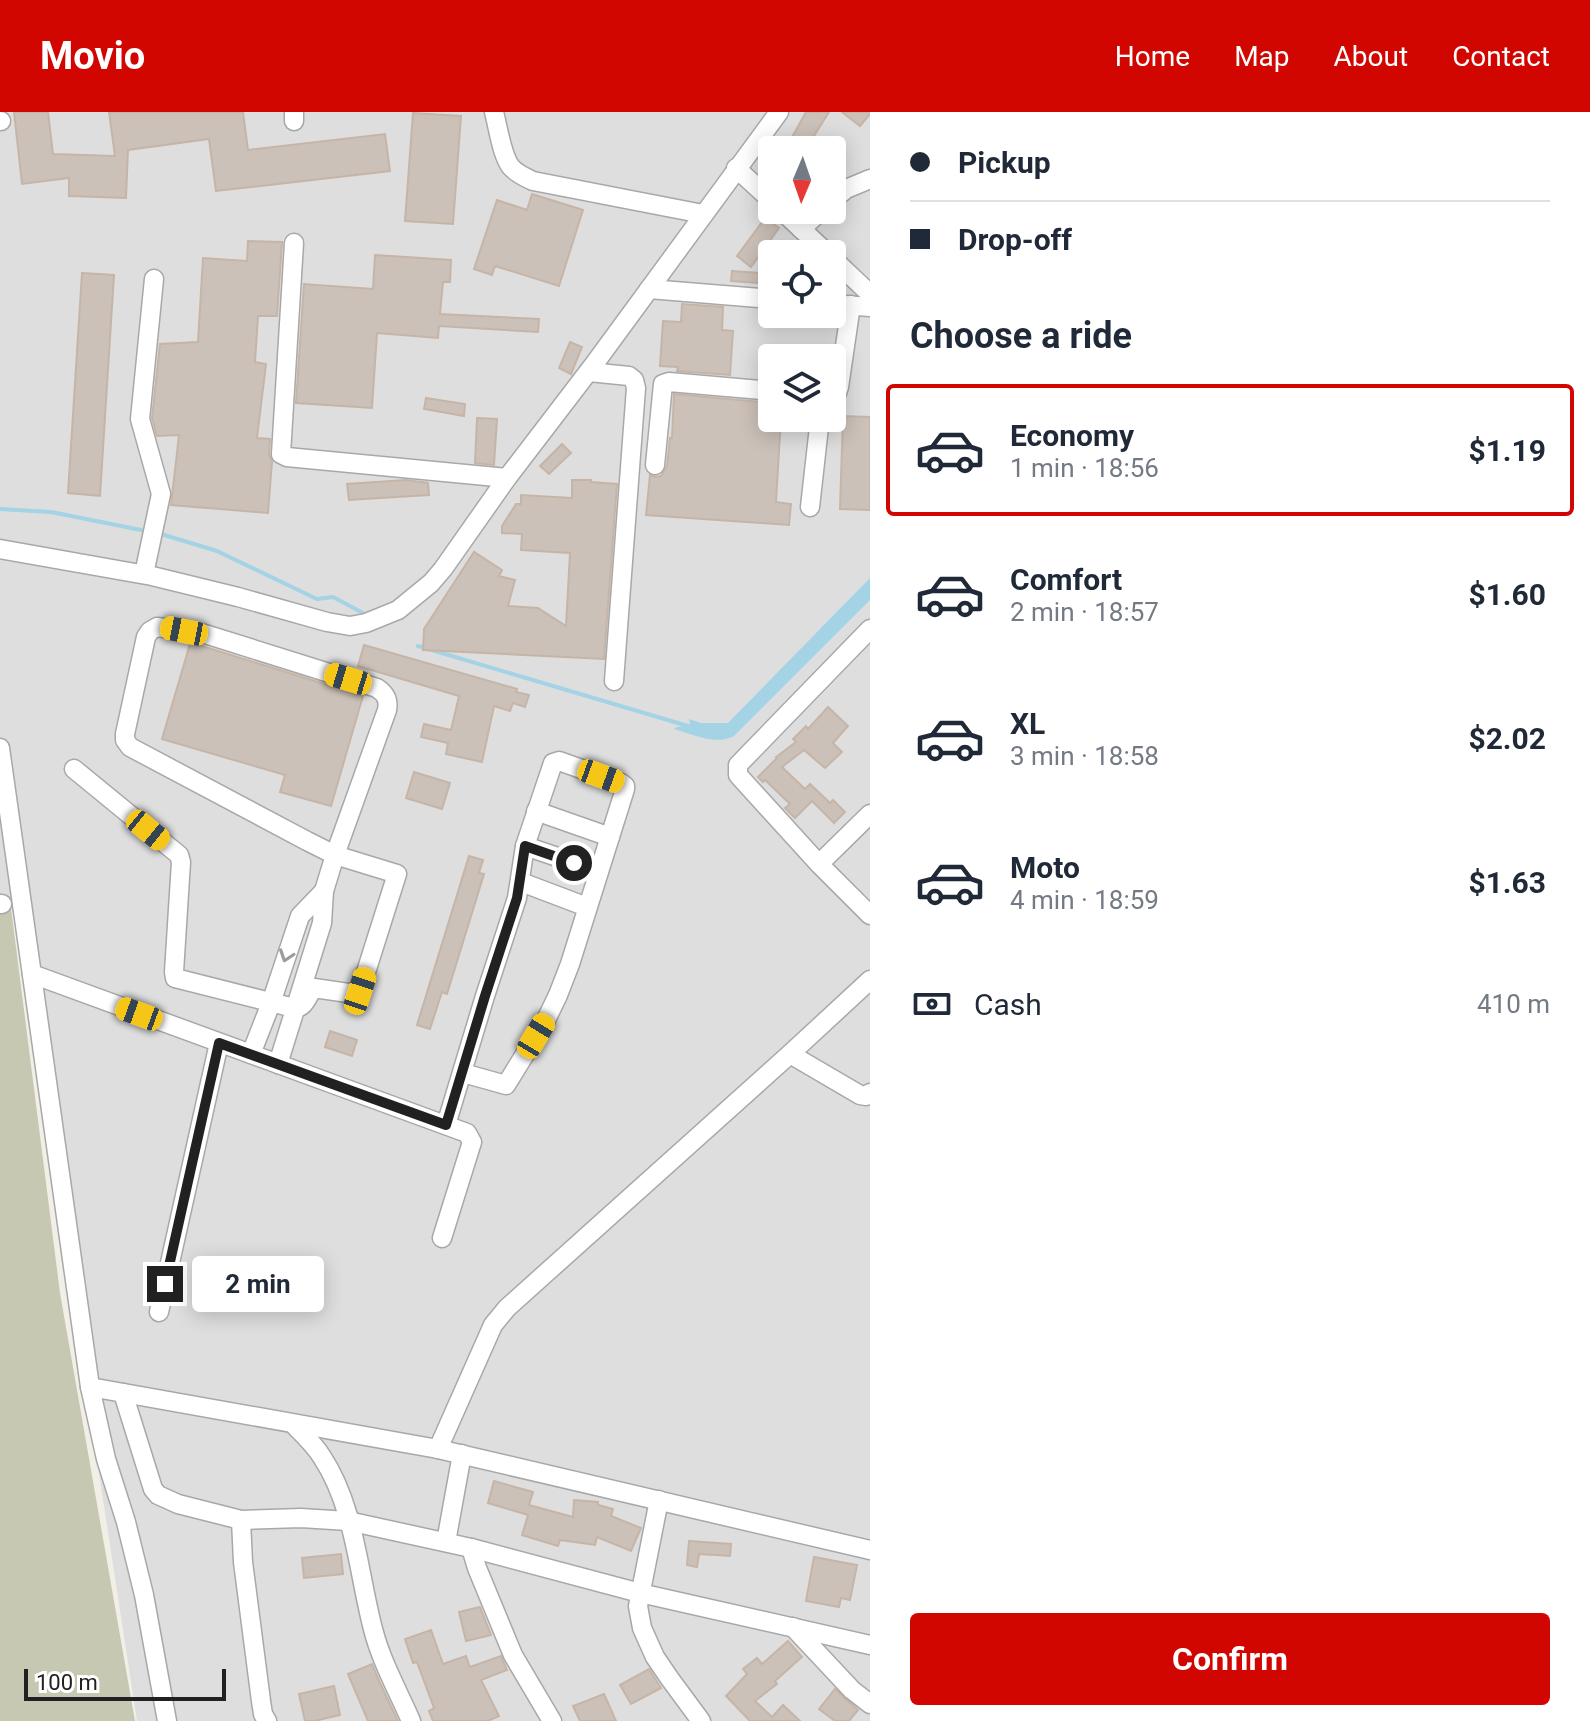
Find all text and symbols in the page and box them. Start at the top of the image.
text: Movio [40,34,145,78]
text: Home [1115,40,1190,73]
text: Map [1234,40,1290,73]
text: About [1334,40,1408,73]
text: Contact [1452,40,1550,73]
north arrow [758,136,846,224]
map controls [758,136,846,432]
text: Pickup [958,145,1051,180]
text: Drop-off [958,222,1072,257]
button: locate [758,240,846,328]
text: Choose a ride [910,315,1132,357]
button: layers [758,344,846,432]
icon: car [914,414,986,486]
text: Economy [1010,418,1134,453]
text: $1.19 [1468,433,1546,468]
text: 1 min · 18:56 [1010,453,1159,483]
icon: car [914,558,986,630]
text: Comfort [1010,562,1122,597]
text: $1.60 [1468,577,1546,612]
text: 2 min · 18:57 [1010,597,1159,627]
car [158,615,210,647]
car [322,661,374,697]
icon: car [914,702,986,774]
text: XL [1010,706,1045,741]
text: $2.02 [1468,721,1546,756]
text: 3 min · 18:58 [1010,741,1159,771]
car [574,757,628,795]
car [122,806,174,854]
route start [556,845,592,881]
icon: car [914,846,986,918]
text: Moto [1010,850,1080,885]
text: $1.63 [1468,865,1546,900]
text: 4 min · 18:59 [1010,885,1159,915]
one-way arrow [279,949,295,963]
car [341,964,379,1018]
icon: cash [910,982,954,1026]
text: Cash [974,987,1042,1022]
text: 410 m [1477,989,1550,1019]
car [112,995,166,1033]
car [513,1009,559,1063]
callout: 2 min [193,1256,325,1312]
route end [147,1266,183,1302]
text: 2 min [225,1269,291,1299]
button: Confirm [910,1613,1550,1705]
scale bar [24,1665,226,1701]
text: 100 m [36,1670,98,1695]

